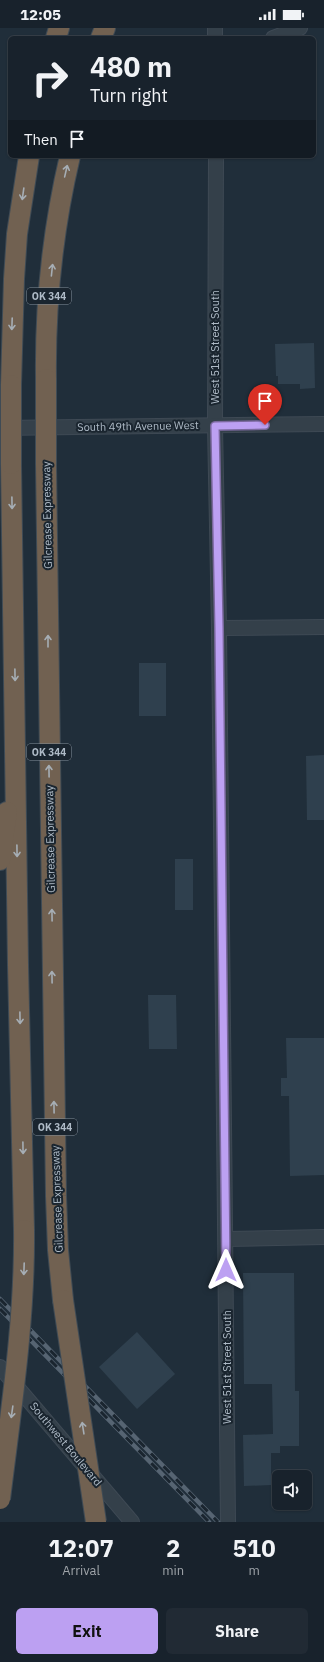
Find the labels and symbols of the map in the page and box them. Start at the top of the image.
one-way arrow [63,165,71,178]
one-way arrow [19,188,27,201]
one-way arrow [48,264,55,277]
road number: OK 344 [27,288,71,304]
street label: West 51st Street South [208,290,222,404]
one-way arrow [9,317,16,330]
pin [248,384,282,425]
street label: South 49th Avenue West [77,418,199,434]
street label: Gilcrease Expressway [39,461,55,569]
one-way arrow [8,496,16,509]
one-way arrow [44,635,52,648]
one-way arrow [11,668,19,681]
road number: OK 344 [27,744,71,760]
one-way arrow [46,765,53,778]
street label: Gilcrease Expressway [42,785,58,893]
one-way arrow [13,844,21,857]
one-way arrow [48,909,55,922]
one-way arrow [49,971,56,984]
one-way arrow [16,1011,23,1024]
one-way arrow [50,1101,58,1114]
road number: OK 344 [33,1119,77,1135]
one-way arrow [19,1141,26,1154]
street label: Gilcrease Expressway [48,1145,66,1253]
position arrow [205,1249,247,1291]
one-way arrow [20,1262,28,1275]
street label: West 51st Street South [220,1310,234,1424]
street label: Southwest Boulevard [27,1399,105,1489]
one-way arrow [8,1406,16,1419]
one-way arrow [78,1422,86,1435]

